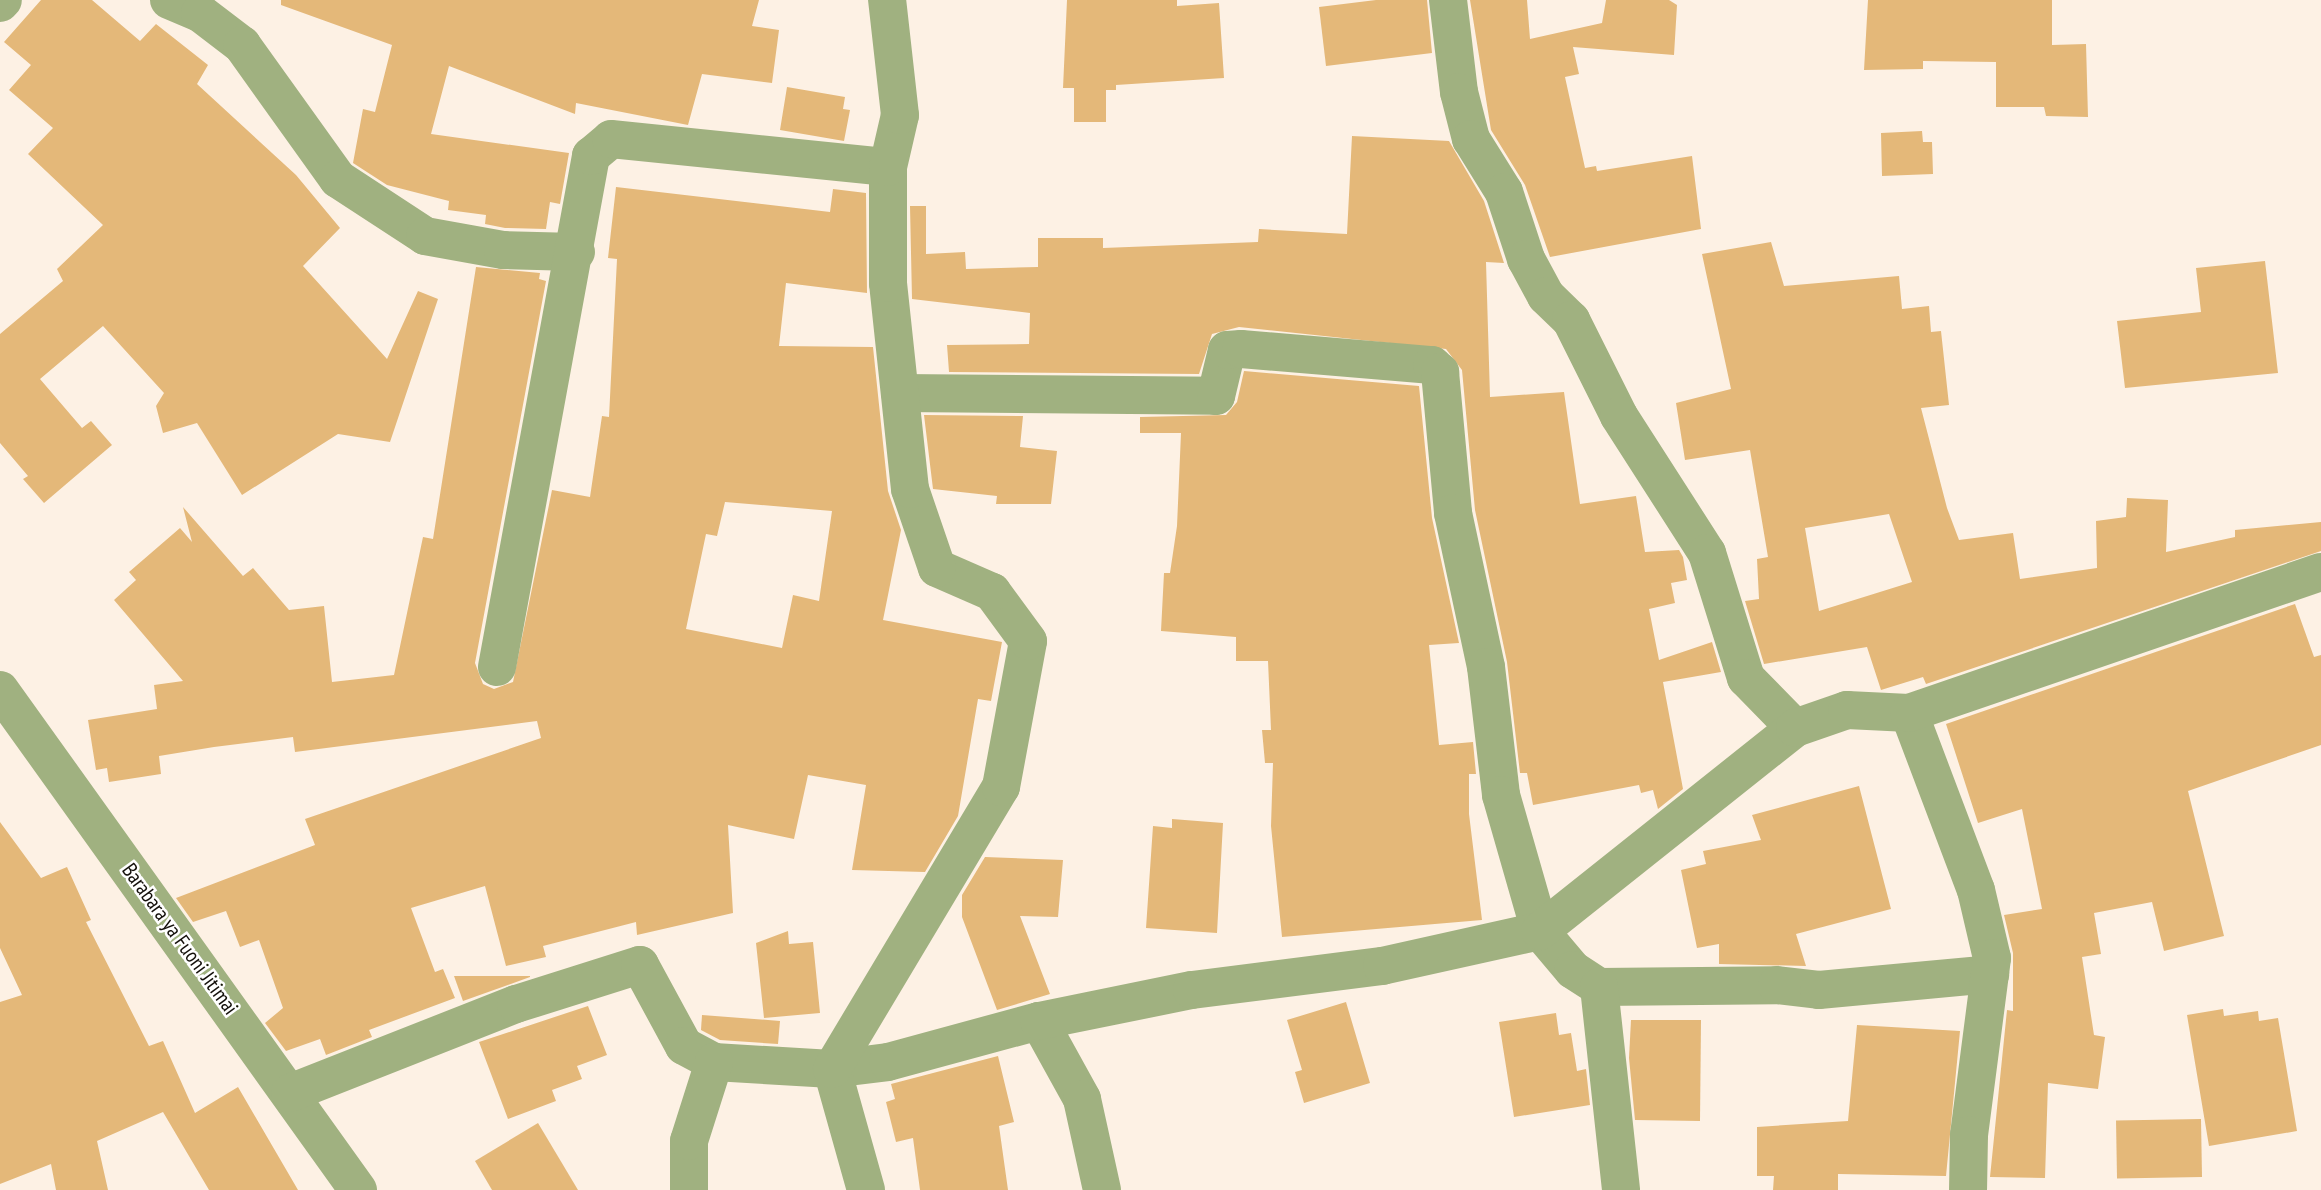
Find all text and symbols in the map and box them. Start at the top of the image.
street label: Barabara ya Fuoni Jitimai [117,858,243,1020]

